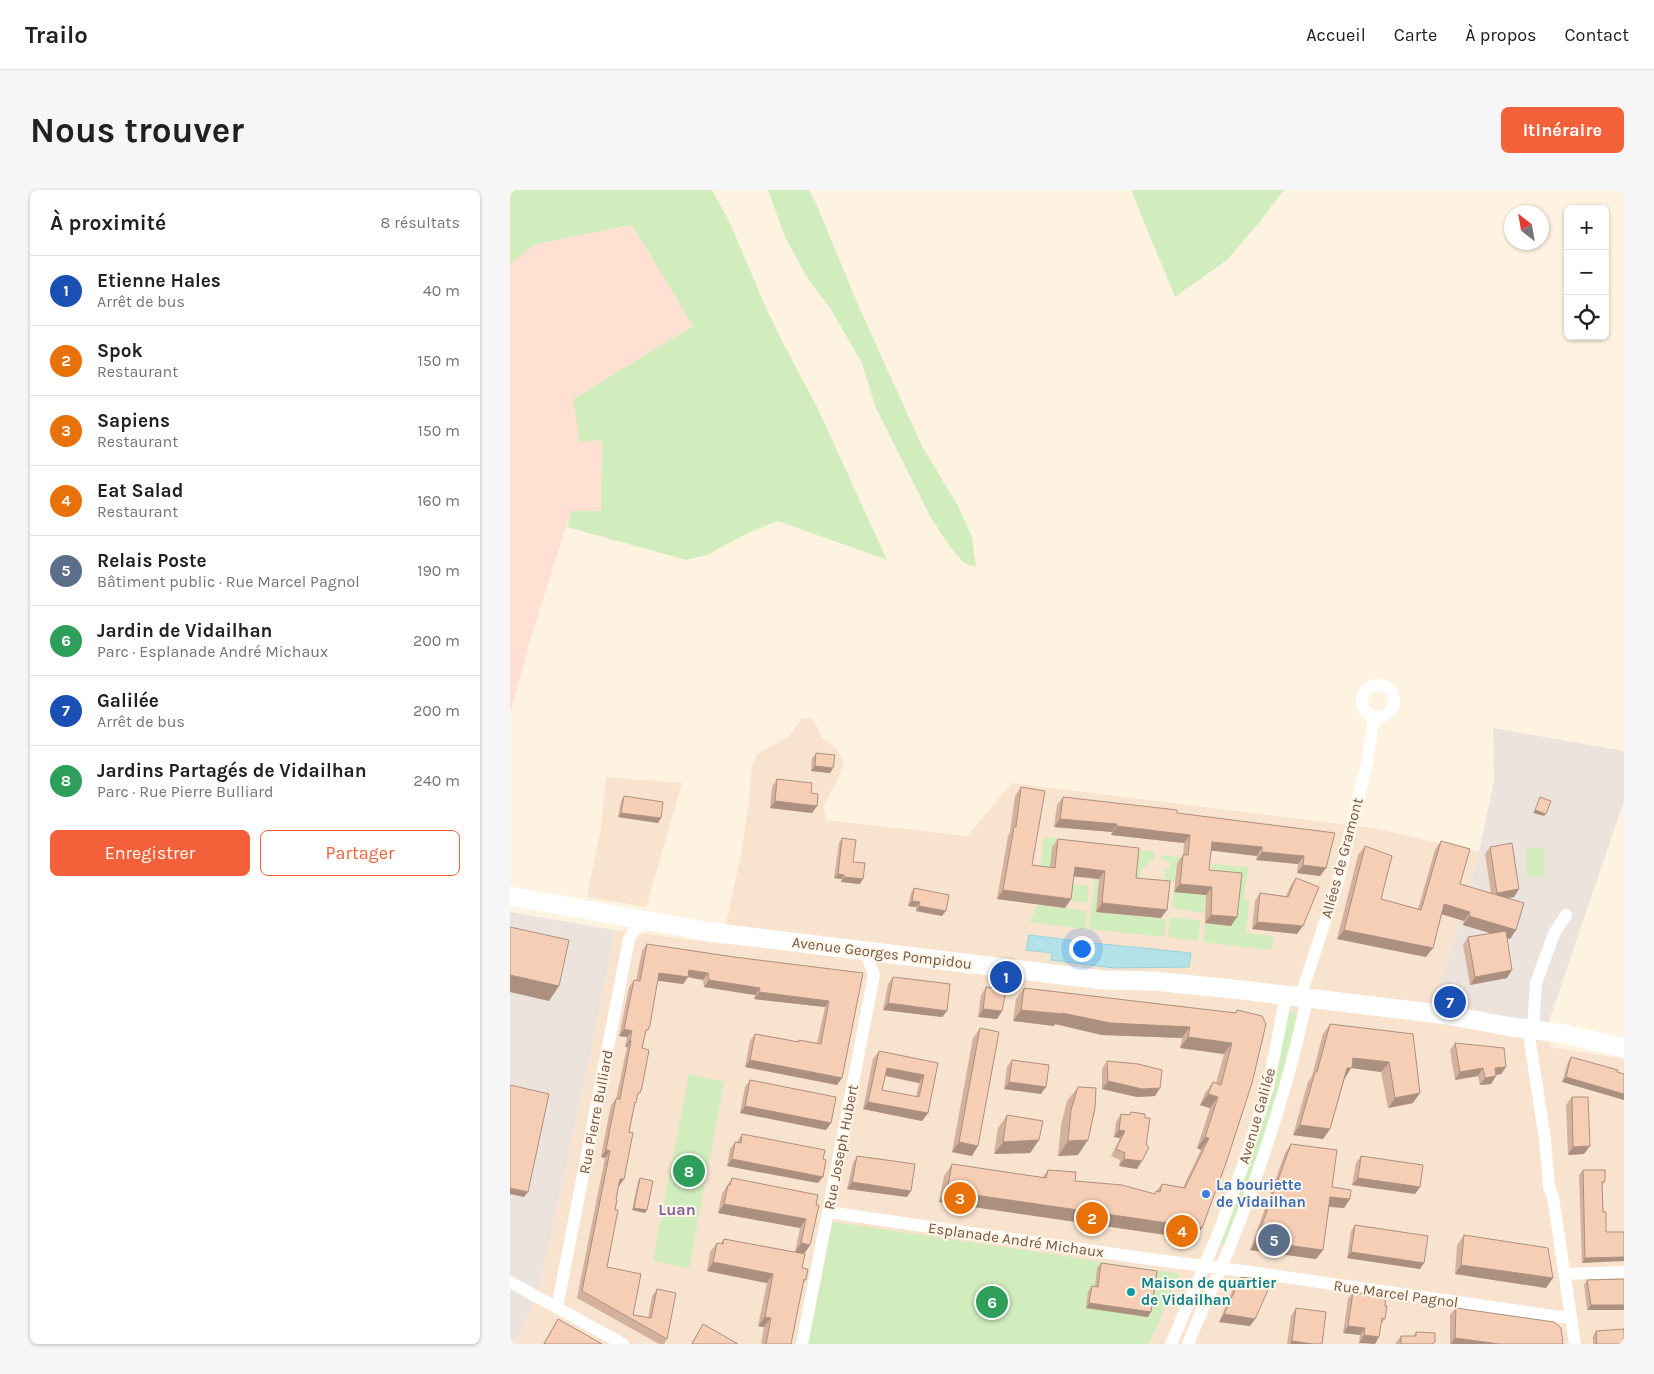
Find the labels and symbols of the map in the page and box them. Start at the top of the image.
north arrow [1504,205,1549,250]
street label: Allées de Gramont [1317,795,1367,920]
street label: Avenue Georges Pompidou [791,933,973,973]
your location [1069,936,1095,962]
pin: 1 [990,958,1022,996]
pin: 7 [1434,983,1466,1021]
street label: Rue Pierre Bulliard [575,1048,617,1176]
street label: Avenue Galilée [1235,1066,1279,1166]
street label: Rue Joseph Hubert [820,1082,862,1211]
pin: 8 [673,1152,705,1190]
place label: La bouriette de Vidailhan [1216,1176,1306,1211]
pin: 3 [944,1179,976,1217]
marker: La bouriette de Vidailhan [1200,1188,1212,1200]
pin: 2 [1076,1199,1108,1237]
district label: Luan [658,1200,696,1219]
pin: 4 [1166,1212,1198,1250]
street label: Esplanade André Michaux [927,1219,1105,1261]
pin: 5 [1258,1221,1290,1259]
place label: Maison de quartier de Vidailhan [1141,1274,1276,1309]
street label: Rue Marcel Pagnol [1333,1276,1459,1312]
pin: 6 [976,1283,1008,1321]
marker: Maison de quartier de Vidailhan [1125,1286,1137,1298]

